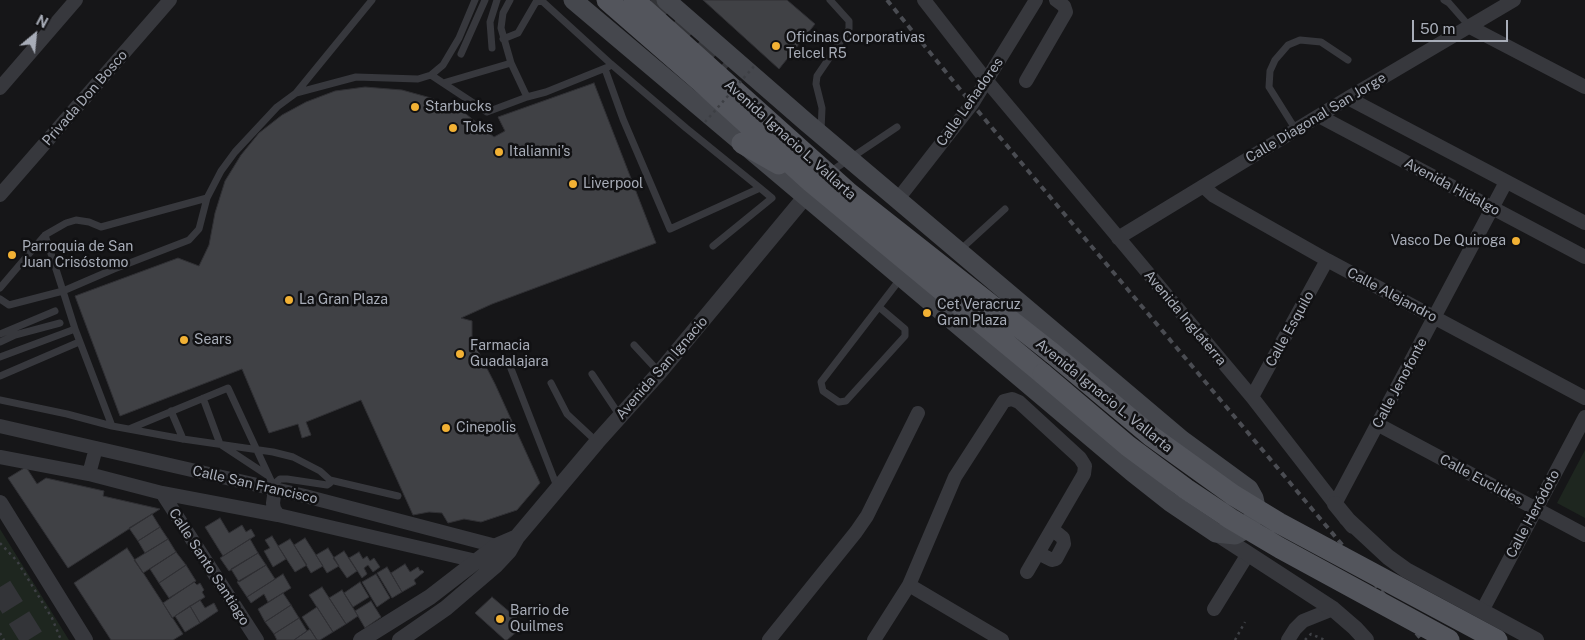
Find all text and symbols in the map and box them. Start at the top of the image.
north arrow [10,10,60,60]
scale bar [1415,10,1511,42]
text: N [33,12,51,31]
text: 50 m [1420,20,1455,37]
place label: Oficinas Corporativas Telcel R5 [786,30,925,62]
marker: Oficinas Corporativas Telcel R5 [770,40,782,52]
street label: Privada Don Bosco [39,47,131,149]
street label: Calle Leñadores [933,54,1007,150]
street label: Calle Diagonal San Jorge [1243,69,1389,167]
street label: Avenida Ignacio L. Vallarta [721,76,859,204]
place label: Starbucks [425,99,491,115]
marker: Starbucks [409,101,421,113]
place label: Toks [463,120,493,136]
marker: Toks [447,122,459,134]
place label: Italianni's [509,144,570,160]
marker: Italianni's [493,146,505,158]
street label: Avenida Hidalgo [1401,155,1503,219]
place label: Liverpool [583,176,643,192]
marker: Liverpool [567,178,579,190]
place label: Vasco De Quiroga [1391,233,1506,249]
marker: Vasco De Quiroga [1510,235,1522,247]
place label: Parroquia de San Juan Crisóstomo [22,239,133,272]
marker: Parroquia de San Juan Crisóstomo [6,249,18,261]
street label: Calle Alejandro [1344,264,1440,326]
street label: Avenida Inglaterra [1140,267,1230,369]
street label: Calle Esquilo [1262,288,1318,370]
place label: La Gran Plaza [299,292,388,308]
marker: La Gran Plaza [283,294,295,306]
place label: Cet Veracruz Gran Plaza [937,297,1021,330]
marker: Cet Veracruz Gran Plaza [921,307,933,319]
street label: Avenida San Ignacio [613,313,711,423]
place label: Sears [194,332,231,348]
marker: Sears [178,334,190,346]
street label: Calle Jenofonte [1369,335,1431,431]
street label: Avenida Ignacio L. Vallarta [1032,336,1176,456]
place label: Farmacia Guadalajara [470,338,549,371]
marker: Farmacia Guadalajara [454,348,466,360]
place label: Cinepolis [456,420,516,436]
marker: Cinepolis [440,422,452,434]
street label: Calle Euclides [1437,451,1525,509]
street label: Calle San Francisco [191,462,319,508]
street label: Calle Heródoto [1503,467,1563,561]
street label: Calle Santo Santiago [165,505,253,629]
place label: Barrio de Quilmes [510,603,569,636]
marker: Barrio de Quilmes [494,613,506,625]

